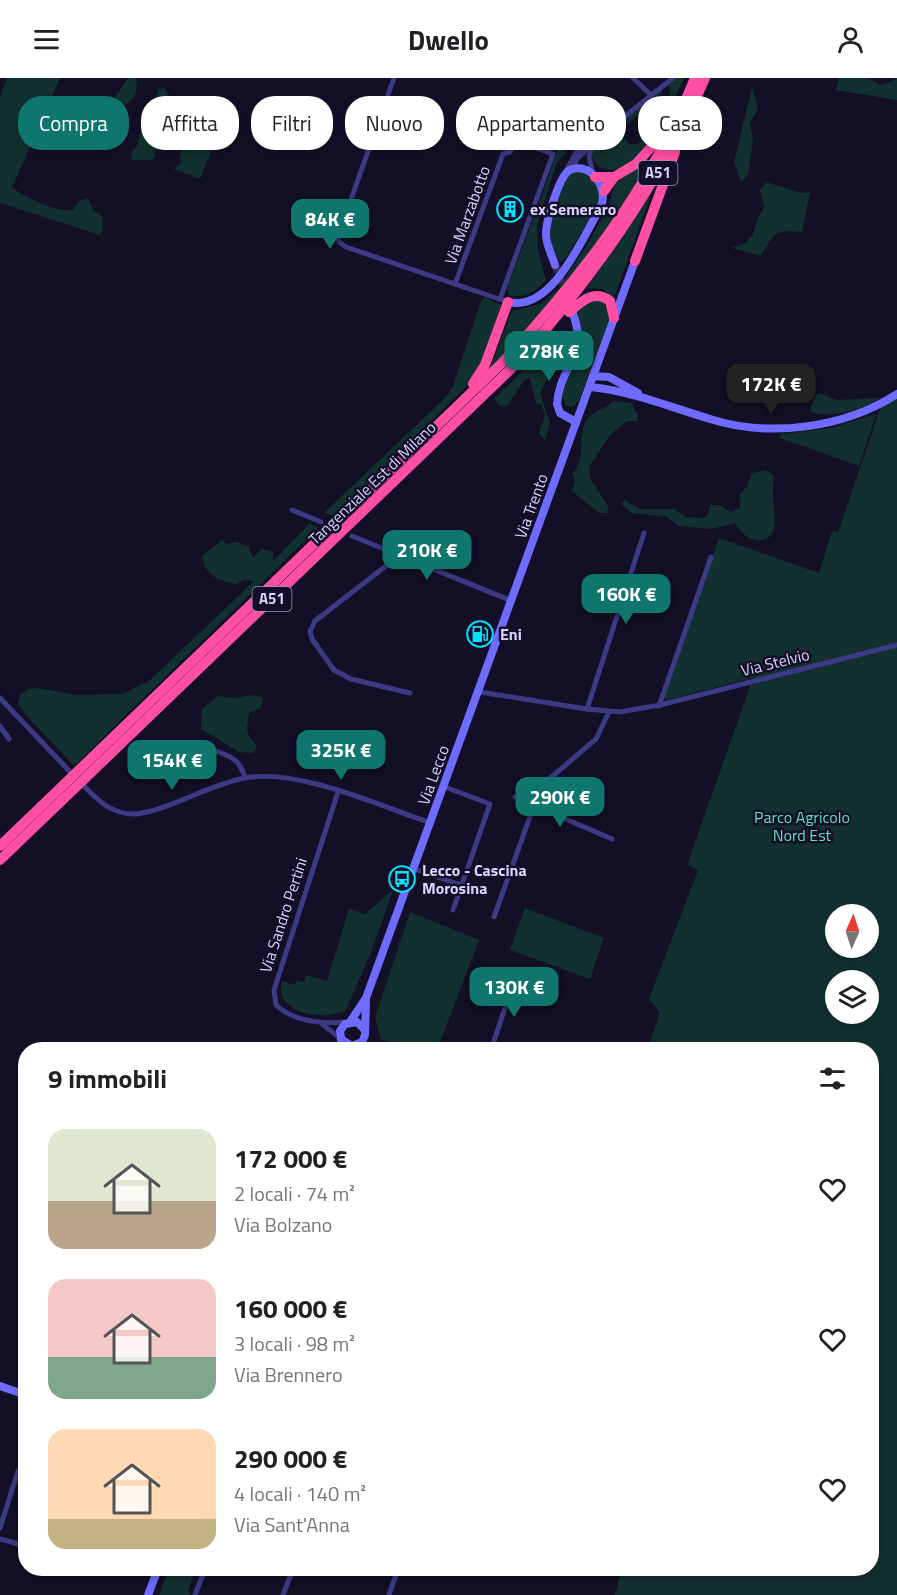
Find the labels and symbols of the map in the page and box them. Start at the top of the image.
road number: A51 [638,161,678,185]
street label: Via Marzabotto [438,162,496,268]
building icon: ex Semeraro [495,194,525,224]
place label: ex Semeraro [530,197,616,221]
pin: 84K € [288,199,372,250]
pin: 278K € [500,331,598,382]
pin: 172K € [722,364,820,415]
street label: Tangenziale Est di Milano [303,416,441,550]
street label: Via Trento [508,470,554,542]
pin: 210K € [378,530,476,581]
pin: 160K € [577,574,675,625]
road number: A51 [252,587,292,611]
fuel station icon: Eni [465,619,495,649]
place label: Eni [500,622,522,646]
street label: Via Stelvio [738,642,812,682]
pin: 325K € [292,730,390,781]
pin: 154K € [123,740,221,791]
street label: Via Lecco [411,742,455,808]
pin: 290K € [511,777,609,828]
park label: Parco Agricolo Nord Est [754,805,850,847]
street label: Via Sandro Pertini [253,854,313,976]
place label: Lecco - Cascina Morosina [422,858,527,900]
bus stop icon: Lecco - Cascina Morosina [387,864,417,894]
north arrow [825,904,879,958]
pin: 130K € [465,967,563,1018]

